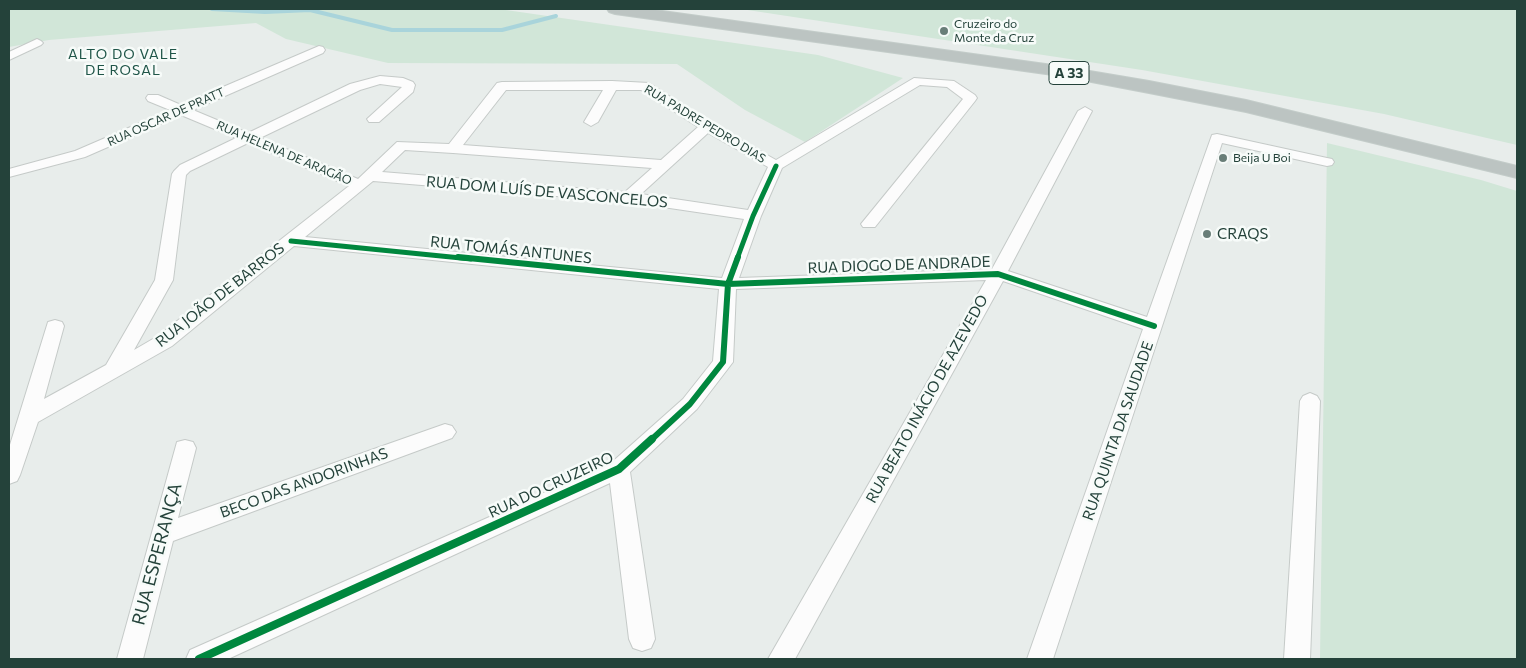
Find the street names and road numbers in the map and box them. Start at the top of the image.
road number: A 33 [1049,62,1089,84]
street label: RUA PADRE PEDRO DIAS [642,82,768,166]
street label: RUA OSCAR DE PRATT [105,85,227,149]
street label: RUA HELENA DE ARAGÃO [214,118,354,188]
street label: RUA DOM LUÍS DE VASCONCELOS [425,172,669,212]
street label: RUA TOMÁS ANTUNES [429,233,593,267]
street label: RUA JOÃO DE BARROS [152,239,288,351]
street label: RUA DIOGO DE ANDRADE [807,253,991,277]
street label: RUA BEATO INÁCIO DE AZEVEDO [862,292,992,506]
street label: RUA QUINTA DA SAUDADE [1079,339,1157,523]
street label: BECO DAS ANDORINHAS [218,444,390,522]
street label: RUA DO CRUZEIRO [486,448,616,522]
street label: RUA ESPERANÇA [128,481,186,627]

